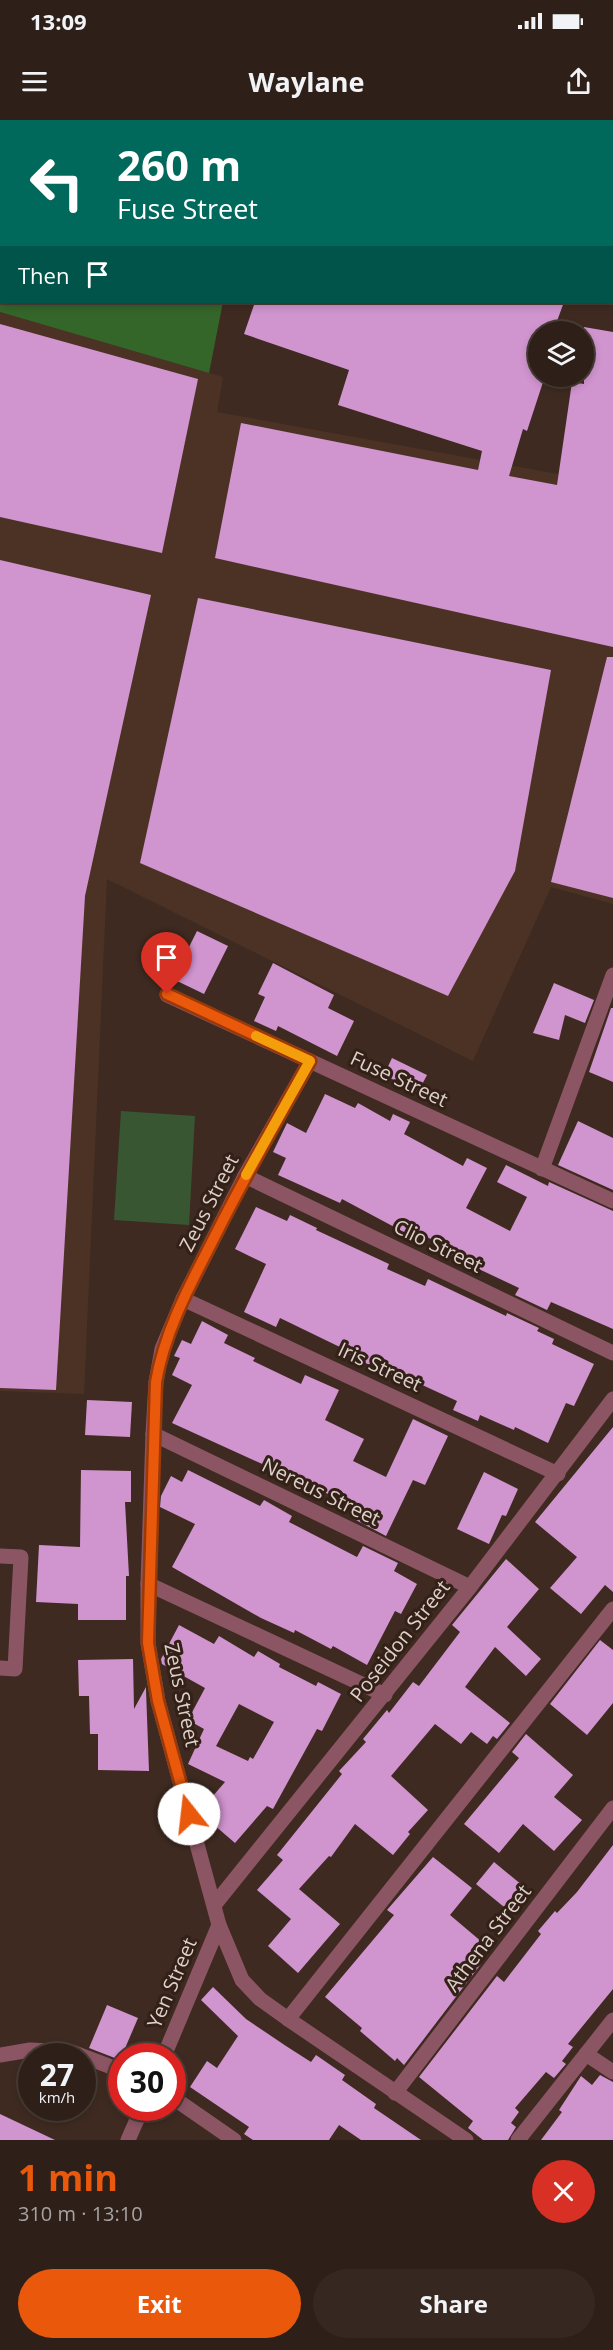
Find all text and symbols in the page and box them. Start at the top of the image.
text: 13:09 [30,6,87,36]
text: Waylane [248,63,365,100]
icon: menu [18,65,51,98]
icon: share [562,65,595,98]
text: 260 m [117,136,241,193]
icon: left [18,144,96,222]
text: Fuse Street [117,190,258,227]
icon: arrive [81,258,114,291]
text: Then [18,260,69,290]
map controls [528,321,594,387]
button: layers [528,321,594,387]
pin [141,932,192,994]
icon: arrive [150,941,183,974]
street label: Fuse Street [346,1044,452,1113]
street label: Zeus Street [173,1150,245,1256]
street label: Clio Street [389,1212,487,1279]
street label: Iris Street [334,1335,426,1398]
street label: Nereus Street [258,1451,385,1532]
street label: Poseidon Street [344,1574,456,1707]
street label: Zeus Street [158,1640,207,1749]
position arrow [157,1782,221,1846]
street label: Athena Street [438,1879,537,1997]
street label: Yen Street [140,1933,203,2032]
speed limit sign: 30 [108,2043,186,2121]
text: 27 [40,2054,74,2095]
text: km/h [39,2087,75,2107]
text: 1 min [18,2153,118,2202]
button: close [532,2160,595,2223]
text: 310 m · 13:10 [18,2200,143,2227]
button: Exit [18,2269,301,2338]
button: Share [313,2269,595,2338]

